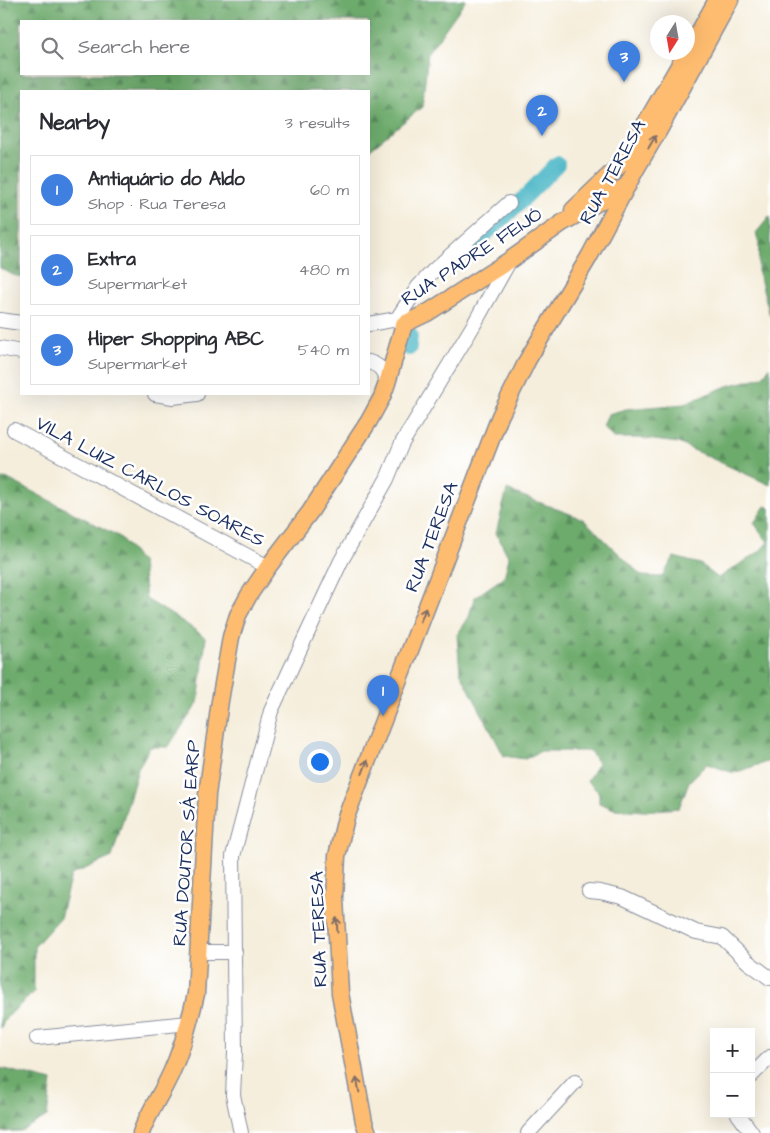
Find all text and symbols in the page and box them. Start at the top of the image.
north arrow [650,15,695,60]
search box [20,20,370,75]
icon: search [38,34,66,62]
text: Search here [78,34,190,61]
pin: 3 [608,41,640,82]
pin: 2 [526,95,558,136]
text: Nearby [40,108,110,137]
text: 3 results [285,112,350,134]
street label: RUA TERESA [573,115,653,229]
one-way arrow [647,136,657,150]
text: Antiquário do Aldo [88,166,245,193]
text: 1 [56,179,58,201]
text: 60 m [310,179,349,201]
text: Shop · Rua Teresa [88,193,226,215]
street label: RUA PADRE FEIJÓ [396,201,548,313]
text: Extra [88,246,136,273]
text: 2 [52,259,62,281]
text: 480 m [299,259,349,281]
text: Supermarket [88,273,187,295]
text: Hiper Shopping ABC [88,326,264,353]
text: 3 [53,339,61,361]
text: 540 m [298,339,349,361]
text: Supermarket [88,353,187,375]
street label: VILA LUIZ CARLOS SOARES [31,410,269,554]
street label: RUA TERESA [399,478,465,596]
one-way arrow [419,608,428,623]
pin: 1 [367,675,399,716]
street label: RUA DOUTOR SÁ EARP [166,739,208,947]
your location [307,749,333,775]
one-way arrow [361,760,371,775]
street label: RUA TERESA [303,870,335,988]
one-way arrow [332,917,341,933]
map controls [710,1028,755,1118]
button: + [710,1028,755,1073]
button: − [710,1073,755,1118]
one-way arrow [352,1078,362,1094]

